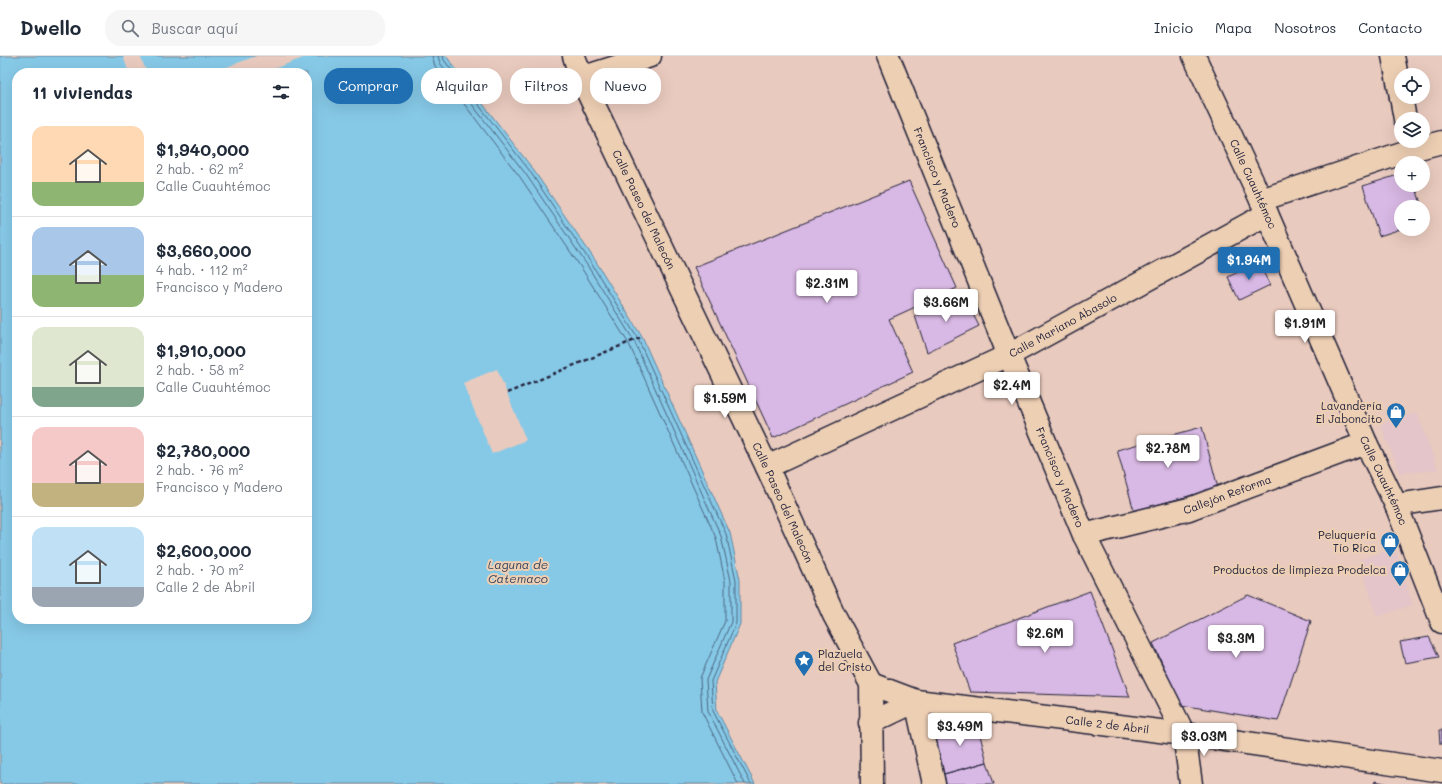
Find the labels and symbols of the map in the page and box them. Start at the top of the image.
street label: Francisco y Madero [911,125,965,230]
street label: Calle Cuauhtémoc [1227,136,1281,231]
street label: Calle Paseo del Malecón [609,147,679,272]
pin: $1.94M [1216,247,1282,281]
pin: $2.31M [794,270,860,304]
pin: $3.66M [913,289,979,323]
street label: Calle Mariano Abasolo [1006,289,1120,361]
pin: $1.91M [1272,310,1338,344]
pin: $2.4M [984,372,1040,406]
pin: $1.59M [692,385,758,419]
place label: Lavandería El Jaboncito [1316,398,1382,426]
shop icon: Lavandería El Jaboncito [1385,401,1407,429]
street label: Francisco y Madero [1033,425,1088,530]
street label: Calle Cuauhtémoc [1357,433,1411,527]
pin: $2.78M [1135,435,1201,469]
street label: Calle Paseo del Malecón [749,439,817,565]
street label: Callejón Reforma [1182,471,1273,517]
place label: Peluquería Tío Rica [1318,527,1376,555]
shop icon: Peluquería Tío Rica [1379,530,1401,558]
water label: Laguna de Catemaco [488,556,548,586]
shop icon: Productos de limpieza Prodelca [1389,559,1411,587]
place label: Productos de limpieza Prodelca [1213,562,1386,577]
pin: $2.6M [1017,620,1073,654]
pin: $3.3M [1208,625,1264,659]
place label: Plazuela del Cristo [818,646,872,674]
place icon: Plazuela del Cristo [793,649,815,677]
street label: Calle 2 de Abril [1065,712,1150,737]
pin: $3.49M [927,713,993,747]
pin: $3.03M [1171,723,1237,757]

